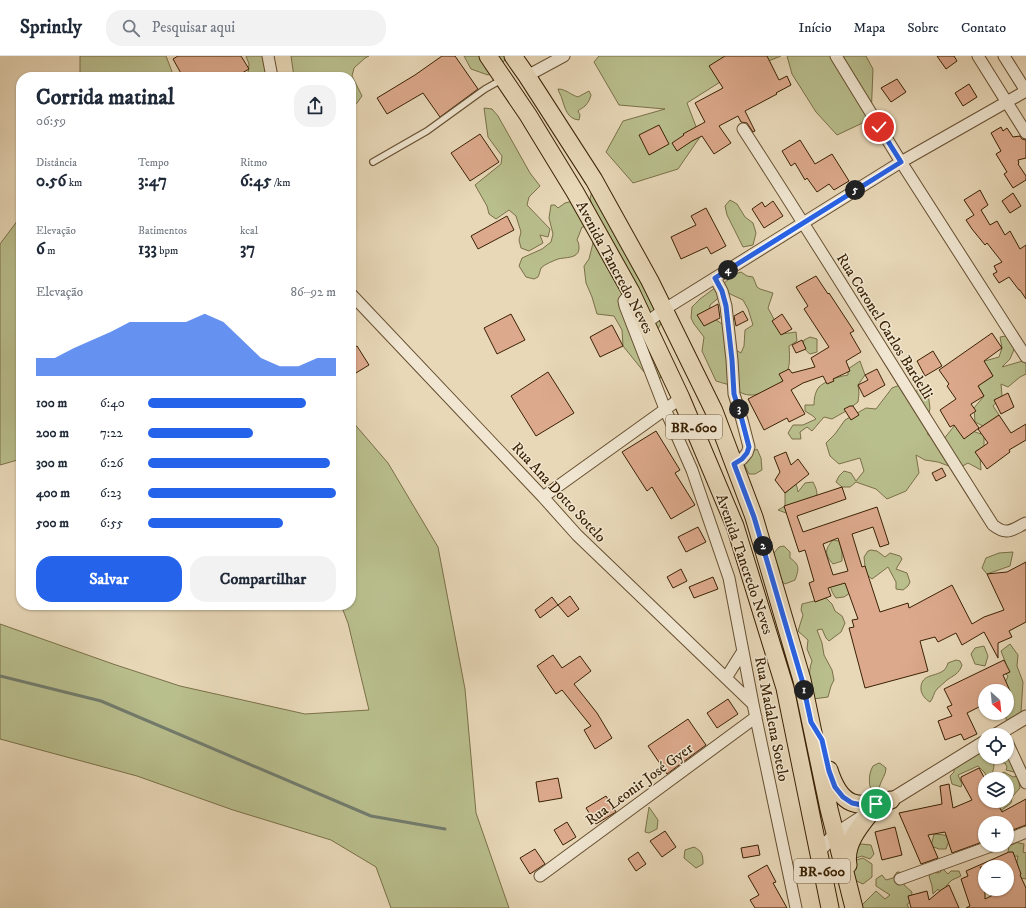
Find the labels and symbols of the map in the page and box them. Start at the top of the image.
pin [862,110,896,144]
pin: 5 [845,180,865,200]
street label: Avenida Tancredo Neves [572,198,658,337]
street label: Rua Coronel Carlos Bardelli [832,250,937,403]
pin: 4 [718,260,738,280]
pin: 3 [729,399,749,419]
road number: BR-600 [666,415,722,439]
street label: Rua Ana Dotto Sotelo [507,438,610,546]
street label: Avenida Tancredo Neves [712,491,777,637]
pin: 2 [753,536,773,556]
street label: Rua Madalena Sotelo [750,655,793,783]
pin: 1 [794,680,814,700]
north arrow [978,684,1014,720]
street label: Rua Leonir José Gyer [582,739,697,830]
pin [859,787,893,821]
road number: BR-600 [794,859,850,883]

